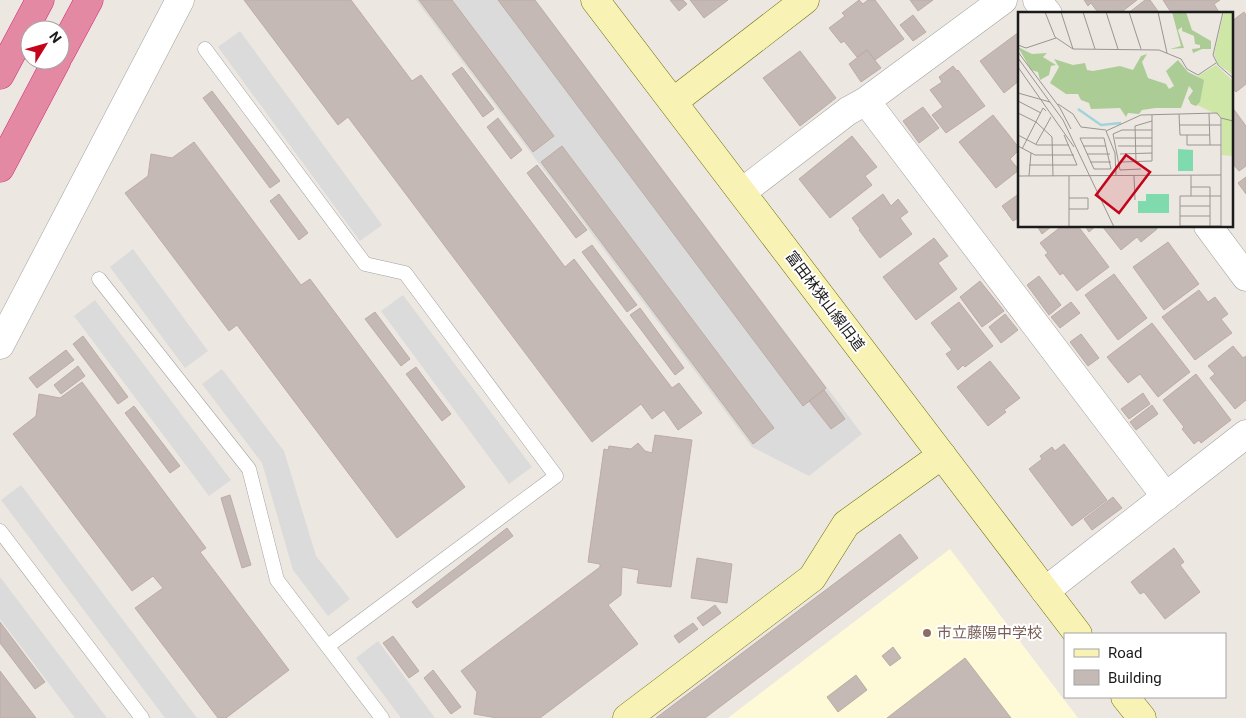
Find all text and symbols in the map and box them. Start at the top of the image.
inset map [1018,12,1234,228]
north arrow [20,20,70,70]
text: N [46,28,65,46]
street label: 富田林狭山線旧道 [782,248,868,354]
place label: 市立藤陽中学校 [937,624,1042,642]
marker: 市立藤陽中学校 [921,627,933,639]
legend [1064,633,1226,698]
text: Road [1108,644,1142,662]
text: Building [1108,669,1162,687]

